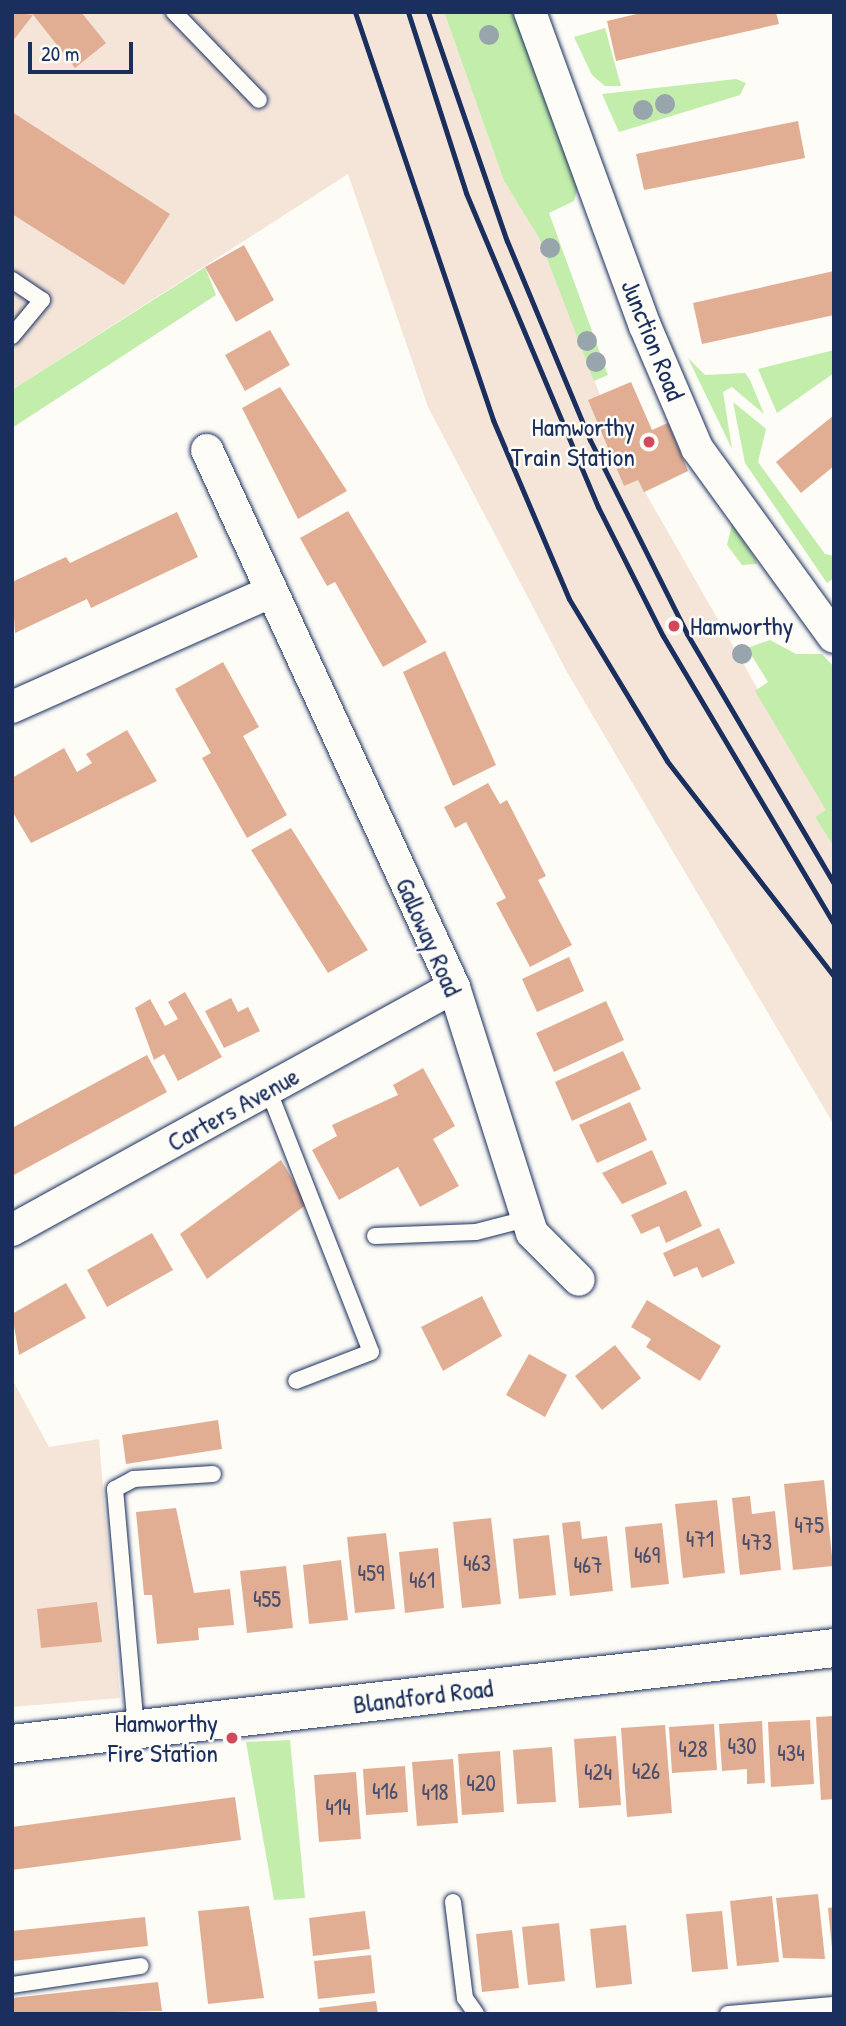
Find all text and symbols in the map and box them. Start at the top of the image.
scale bar [32,28,136,72]
text: 20 m [41,39,79,68]
street label: Junction Road [615,275,691,405]
place label: Hamworthy Train Station [511,411,635,472]
marker: Hamworthy Train Station [641,434,657,450]
place label: Hamworthy [690,610,793,642]
marker: Hamworthy [664,616,684,636]
street label: Galloway Road [389,873,469,1001]
street label: Carters Avenue [162,1060,304,1158]
house number: 475 [794,1511,824,1539]
house number: 471 [686,1525,714,1553]
house number: 473 [742,1528,772,1556]
house number: 469 [634,1541,660,1569]
house number: 463 [463,1549,491,1577]
house number: 467 [573,1551,603,1579]
house number: 459 [358,1559,384,1587]
house number: 461 [409,1566,435,1594]
house number: 455 [253,1585,281,1613]
street label: Blandford Road [351,1672,495,1720]
place label: Hamworthy Fire Station [108,1707,218,1768]
marker: Hamworthy Fire Station [224,1730,240,1746]
house number: 430 [727,1732,757,1760]
house number: 428 [678,1735,708,1763]
house number: 434 [777,1739,805,1767]
house number: 426 [632,1757,660,1785]
house number: 424 [584,1758,612,1786]
house number: 420 [466,1769,496,1797]
house number: 416 [372,1777,398,1805]
house number: 418 [422,1778,448,1806]
house number: 414 [325,1793,351,1821]

